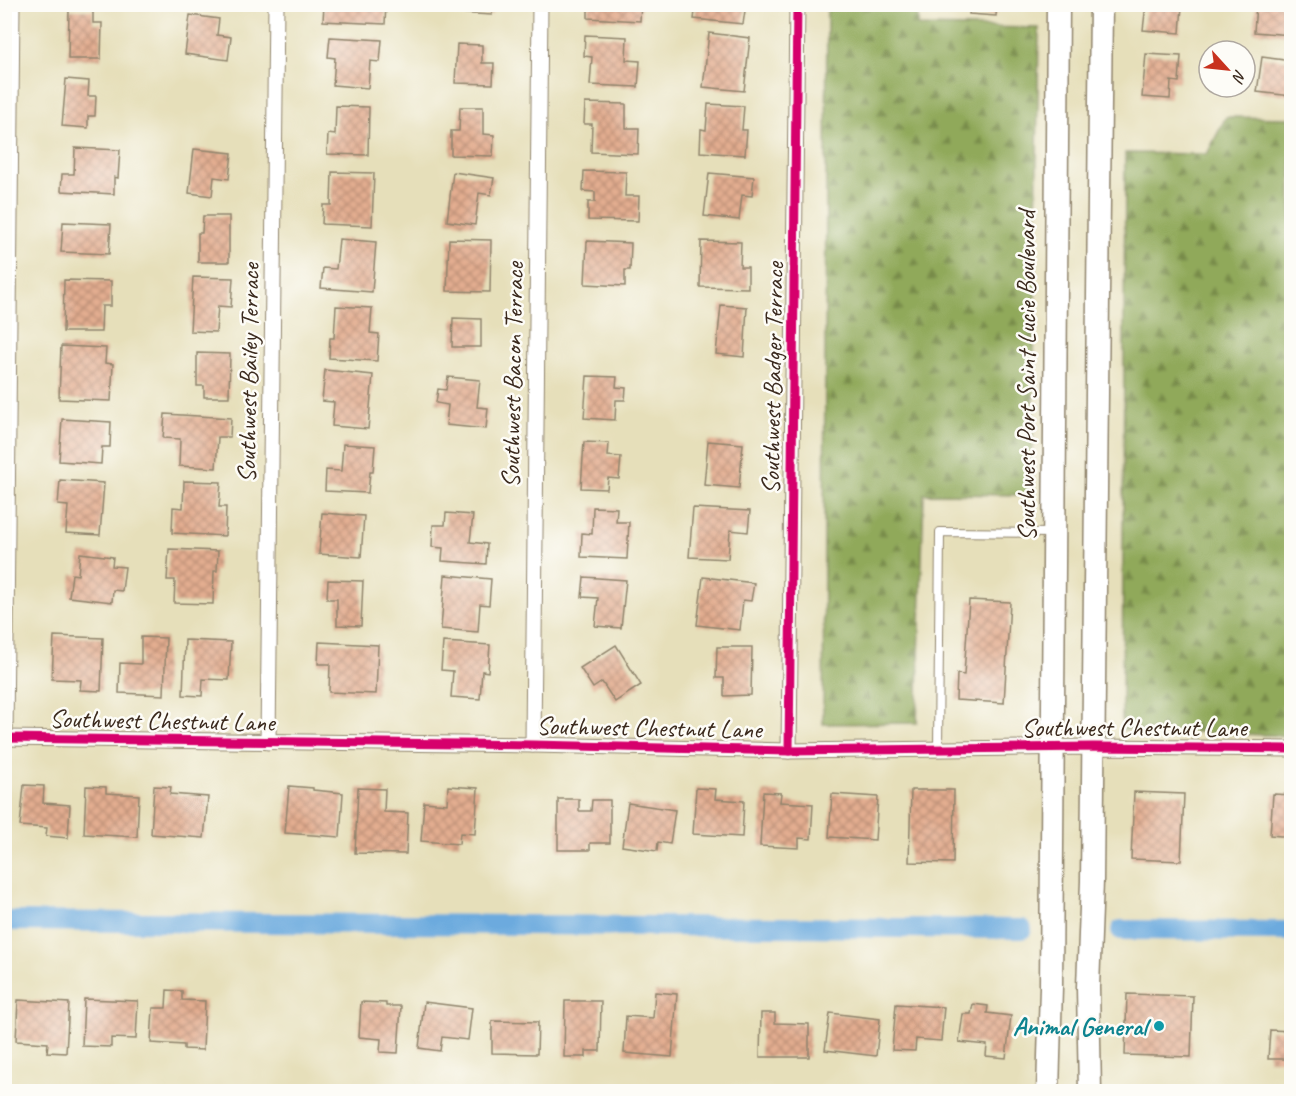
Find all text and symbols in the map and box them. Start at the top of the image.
north arrow [1197,39,1257,99]
text: N [1227,66,1251,87]
street label: Southwest Port Saint Lucie Boulevard [1010,207,1043,541]
street label: Southwest Bacon Terrace [494,260,531,488]
street label: Southwest Badger Terrace [754,260,791,494]
street label: Southwest Bailey Terrace [230,261,267,483]
street label: Southwest Chestnut Lane [49,702,277,739]
street label: Southwest Chestnut Lane [536,709,764,746]
street label: Southwest Chestnut Lane [1021,711,1249,744]
place label: Animal General [1013,1010,1152,1043]
marker: Animal General [1152,1019,1166,1033]

